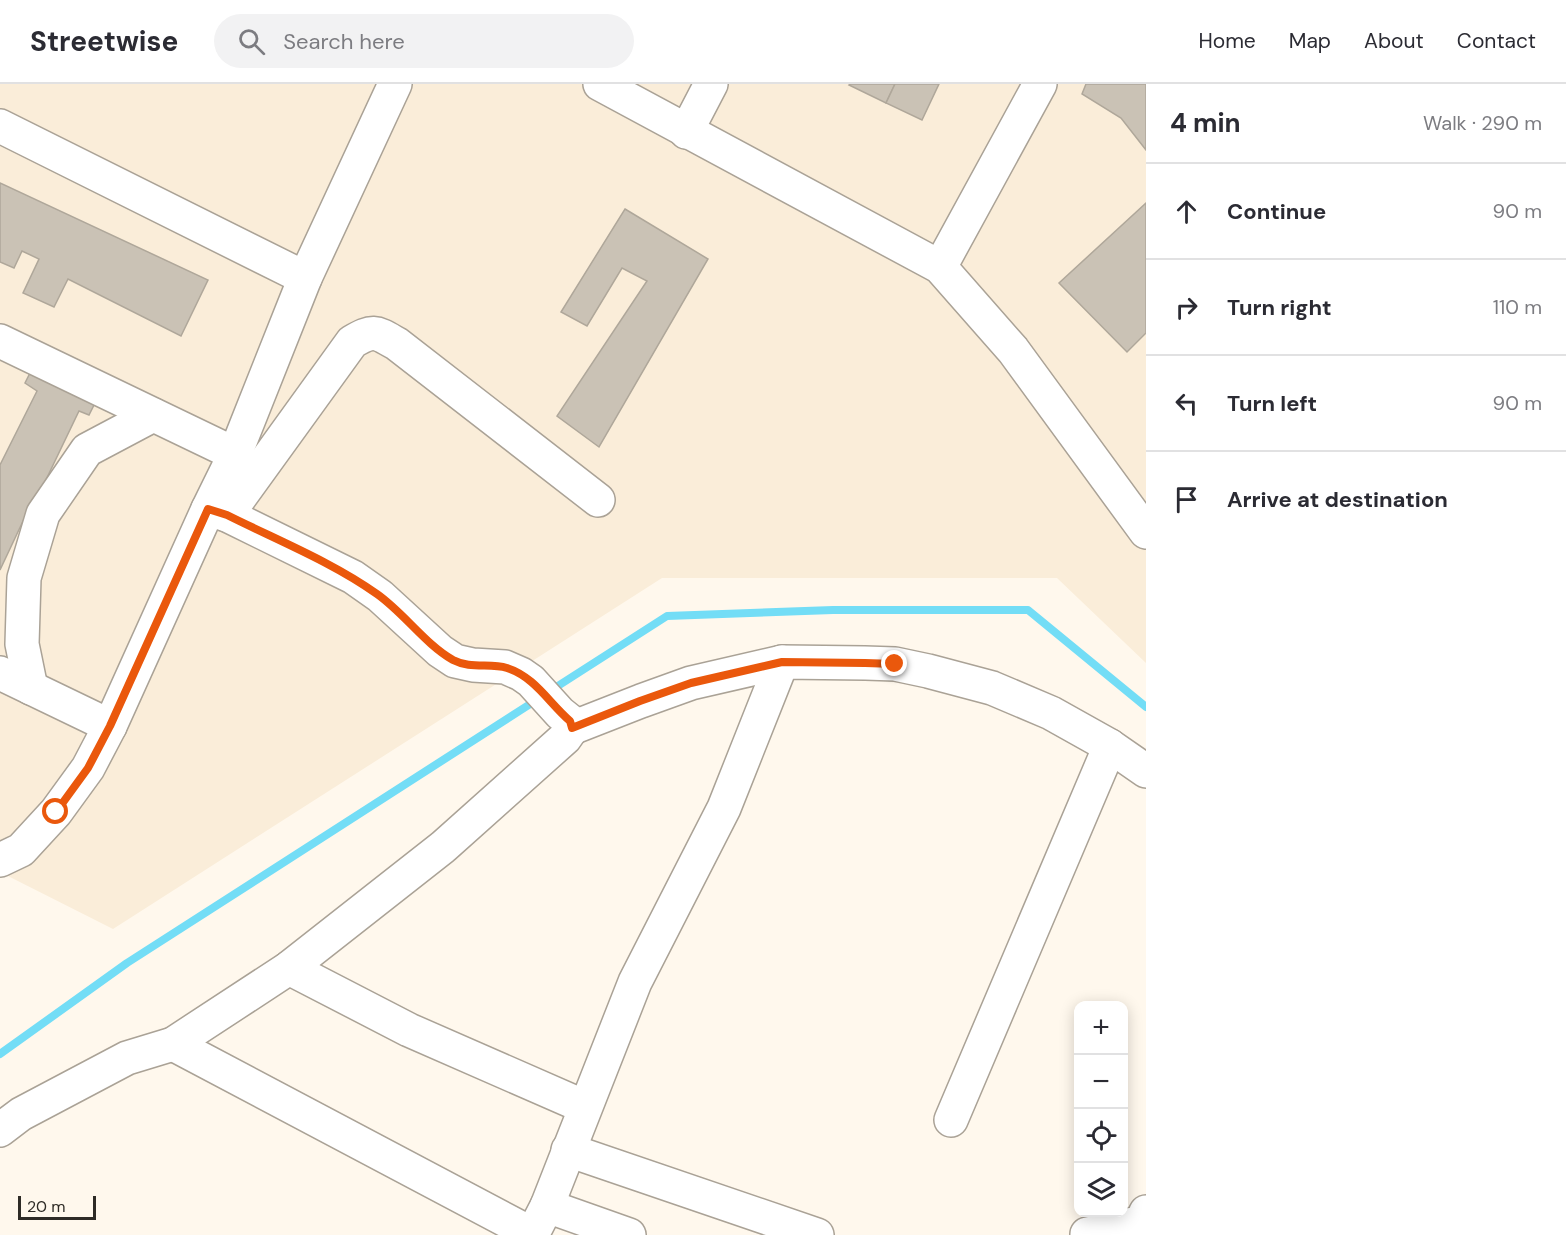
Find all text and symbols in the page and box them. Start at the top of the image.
search box [214,14,634,68]
text: Streetwise [30,23,178,60]
icon: search [235,25,268,58]
text: Search here [283,27,405,56]
text: Home [1198,27,1256,55]
text: Map [1289,27,1331,55]
text: About [1364,27,1424,55]
text: Contact [1457,27,1536,55]
text: 4 min [1170,106,1241,140]
text: Walk · 290 m [1423,110,1542,136]
icon: ahead [1170,195,1203,228]
text: Continue [1227,197,1326,226]
text: 90 m [1493,198,1542,224]
icon: right [1170,291,1203,324]
text: Turn right [1227,293,1332,322]
text: 110 m [1493,294,1542,320]
icon: left [1170,387,1203,420]
text: Turn left [1227,389,1317,418]
text: 90 m [1493,390,1542,416]
icon: arrive [1170,483,1203,516]
text: Arrive at destination [1227,485,1448,514]
route end [881,650,907,676]
route start [42,798,68,824]
map controls [1074,1001,1128,1217]
button: + [1074,1001,1128,1055]
button: − [1074,1055,1128,1109]
button: locate [1074,1109,1128,1163]
button: layers [1074,1163,1128,1217]
scale bar [18,1193,96,1220]
text: 20 m [27,1196,66,1217]

